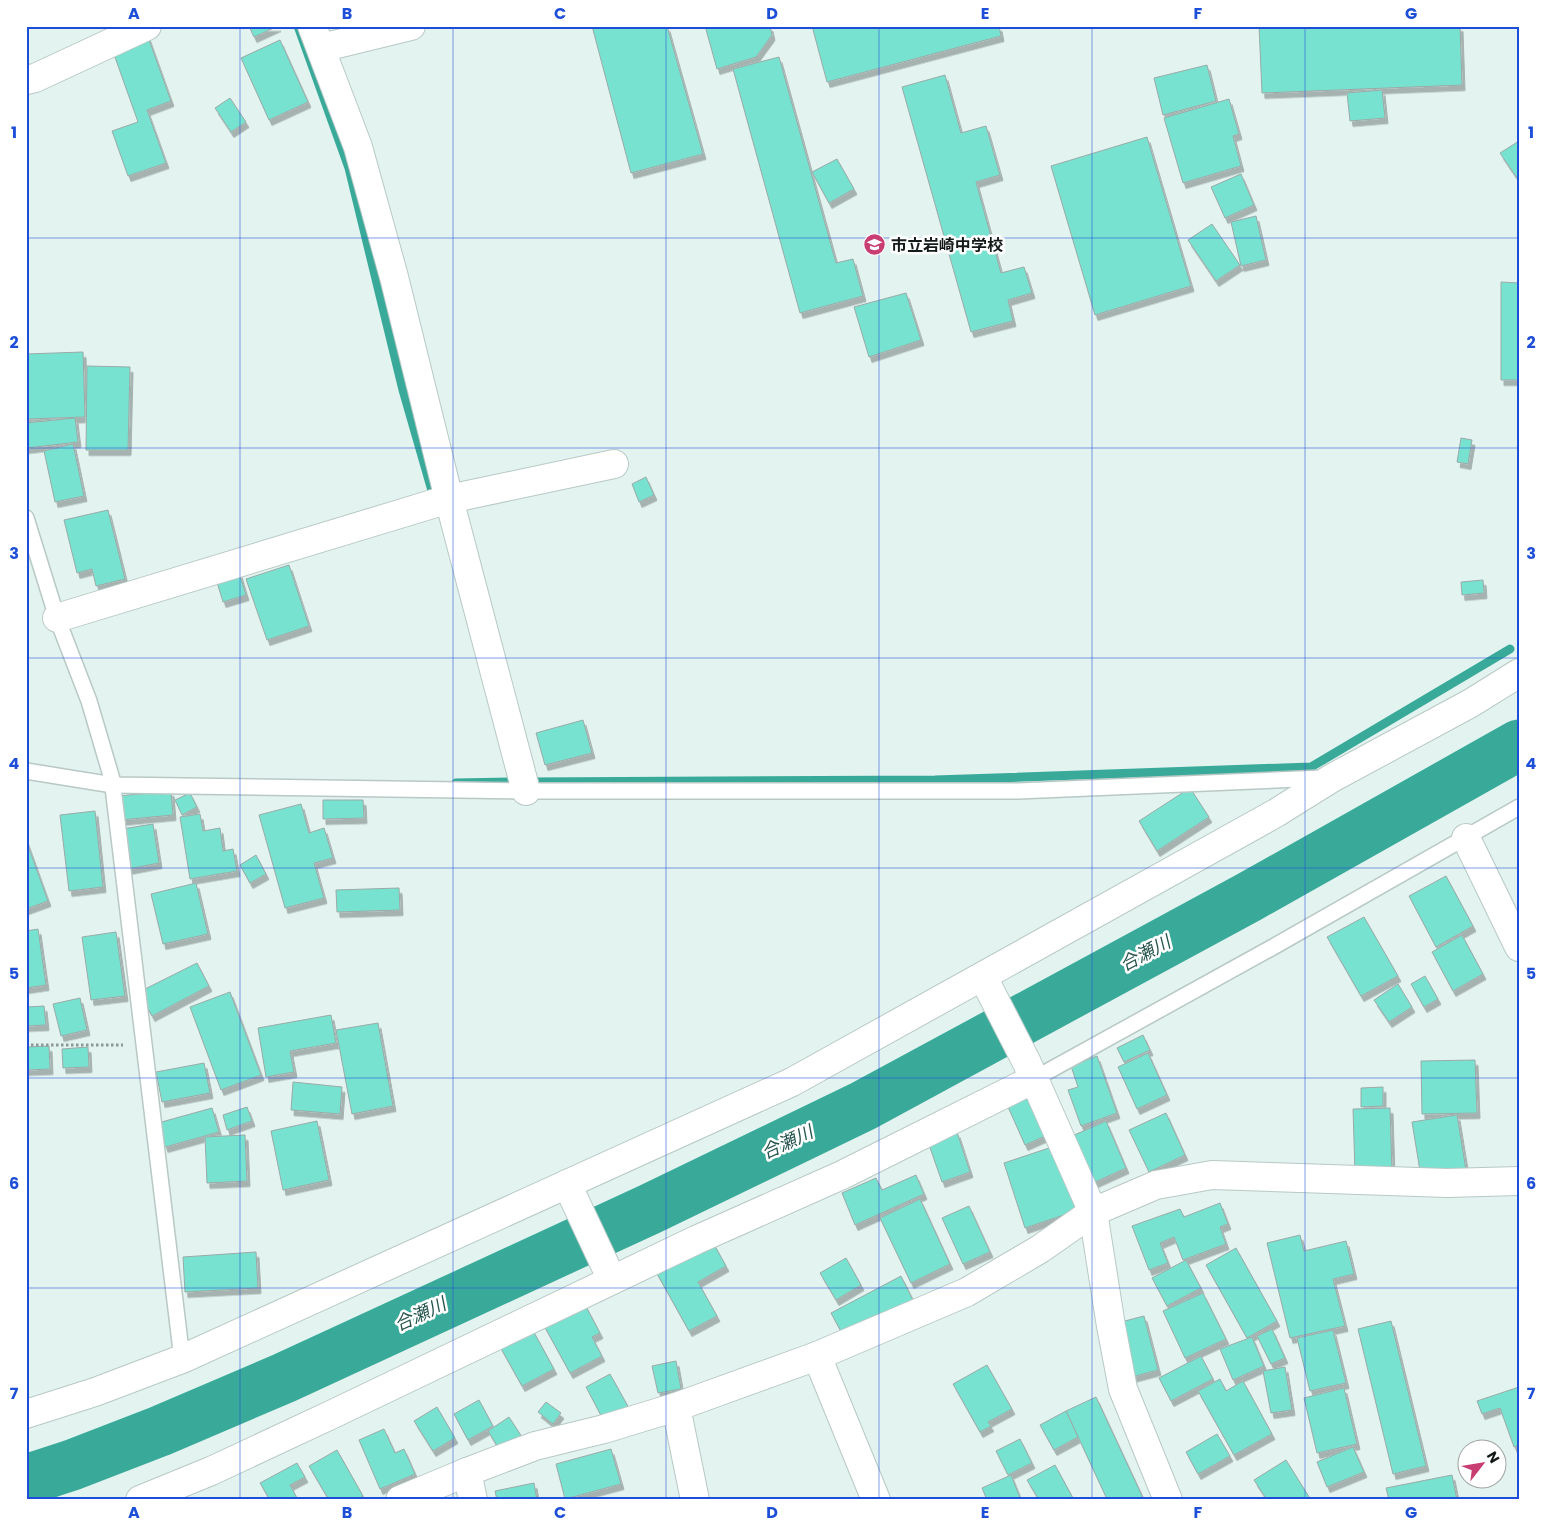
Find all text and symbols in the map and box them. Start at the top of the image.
text: A [128,2,140,25]
text: B [342,2,352,25]
text: C [554,2,566,25]
text: D [766,2,778,25]
text: E [981,2,989,25]
text: F [1194,2,1203,25]
text: G [1405,2,1417,25]
text: 1 [11,121,17,144]
text: 1 [1528,121,1534,144]
school or university icon: 市立岩崎中学校 [863,233,887,257]
place label: 市立岩崎中学校 [891,234,1003,257]
text: 2 [9,331,19,354]
text: 2 [1526,331,1536,354]
text: 3 [9,542,19,565]
text: 3 [1526,542,1536,565]
text: 4 [9,752,20,775]
text: 4 [1526,752,1537,775]
water label: 合瀬川 [1115,928,1176,977]
text: 5 [9,962,19,985]
text: 5 [1526,962,1536,985]
water label: 合瀬川 [757,1118,819,1165]
text: 6 [9,1172,19,1195]
text: 6 [1526,1172,1536,1195]
water label: 合瀬川 [390,1290,452,1337]
text: 7 [10,1382,19,1405]
text: 7 [1527,1382,1536,1405]
north arrow [1458,1438,1508,1488]
text: N [1482,1448,1504,1467]
text: A [128,1501,140,1524]
text: B [342,1501,352,1524]
text: C [554,1501,566,1524]
text: D [766,1501,778,1524]
text: E [981,1501,989,1524]
text: F [1194,1501,1203,1524]
text: G [1405,1501,1417,1524]

